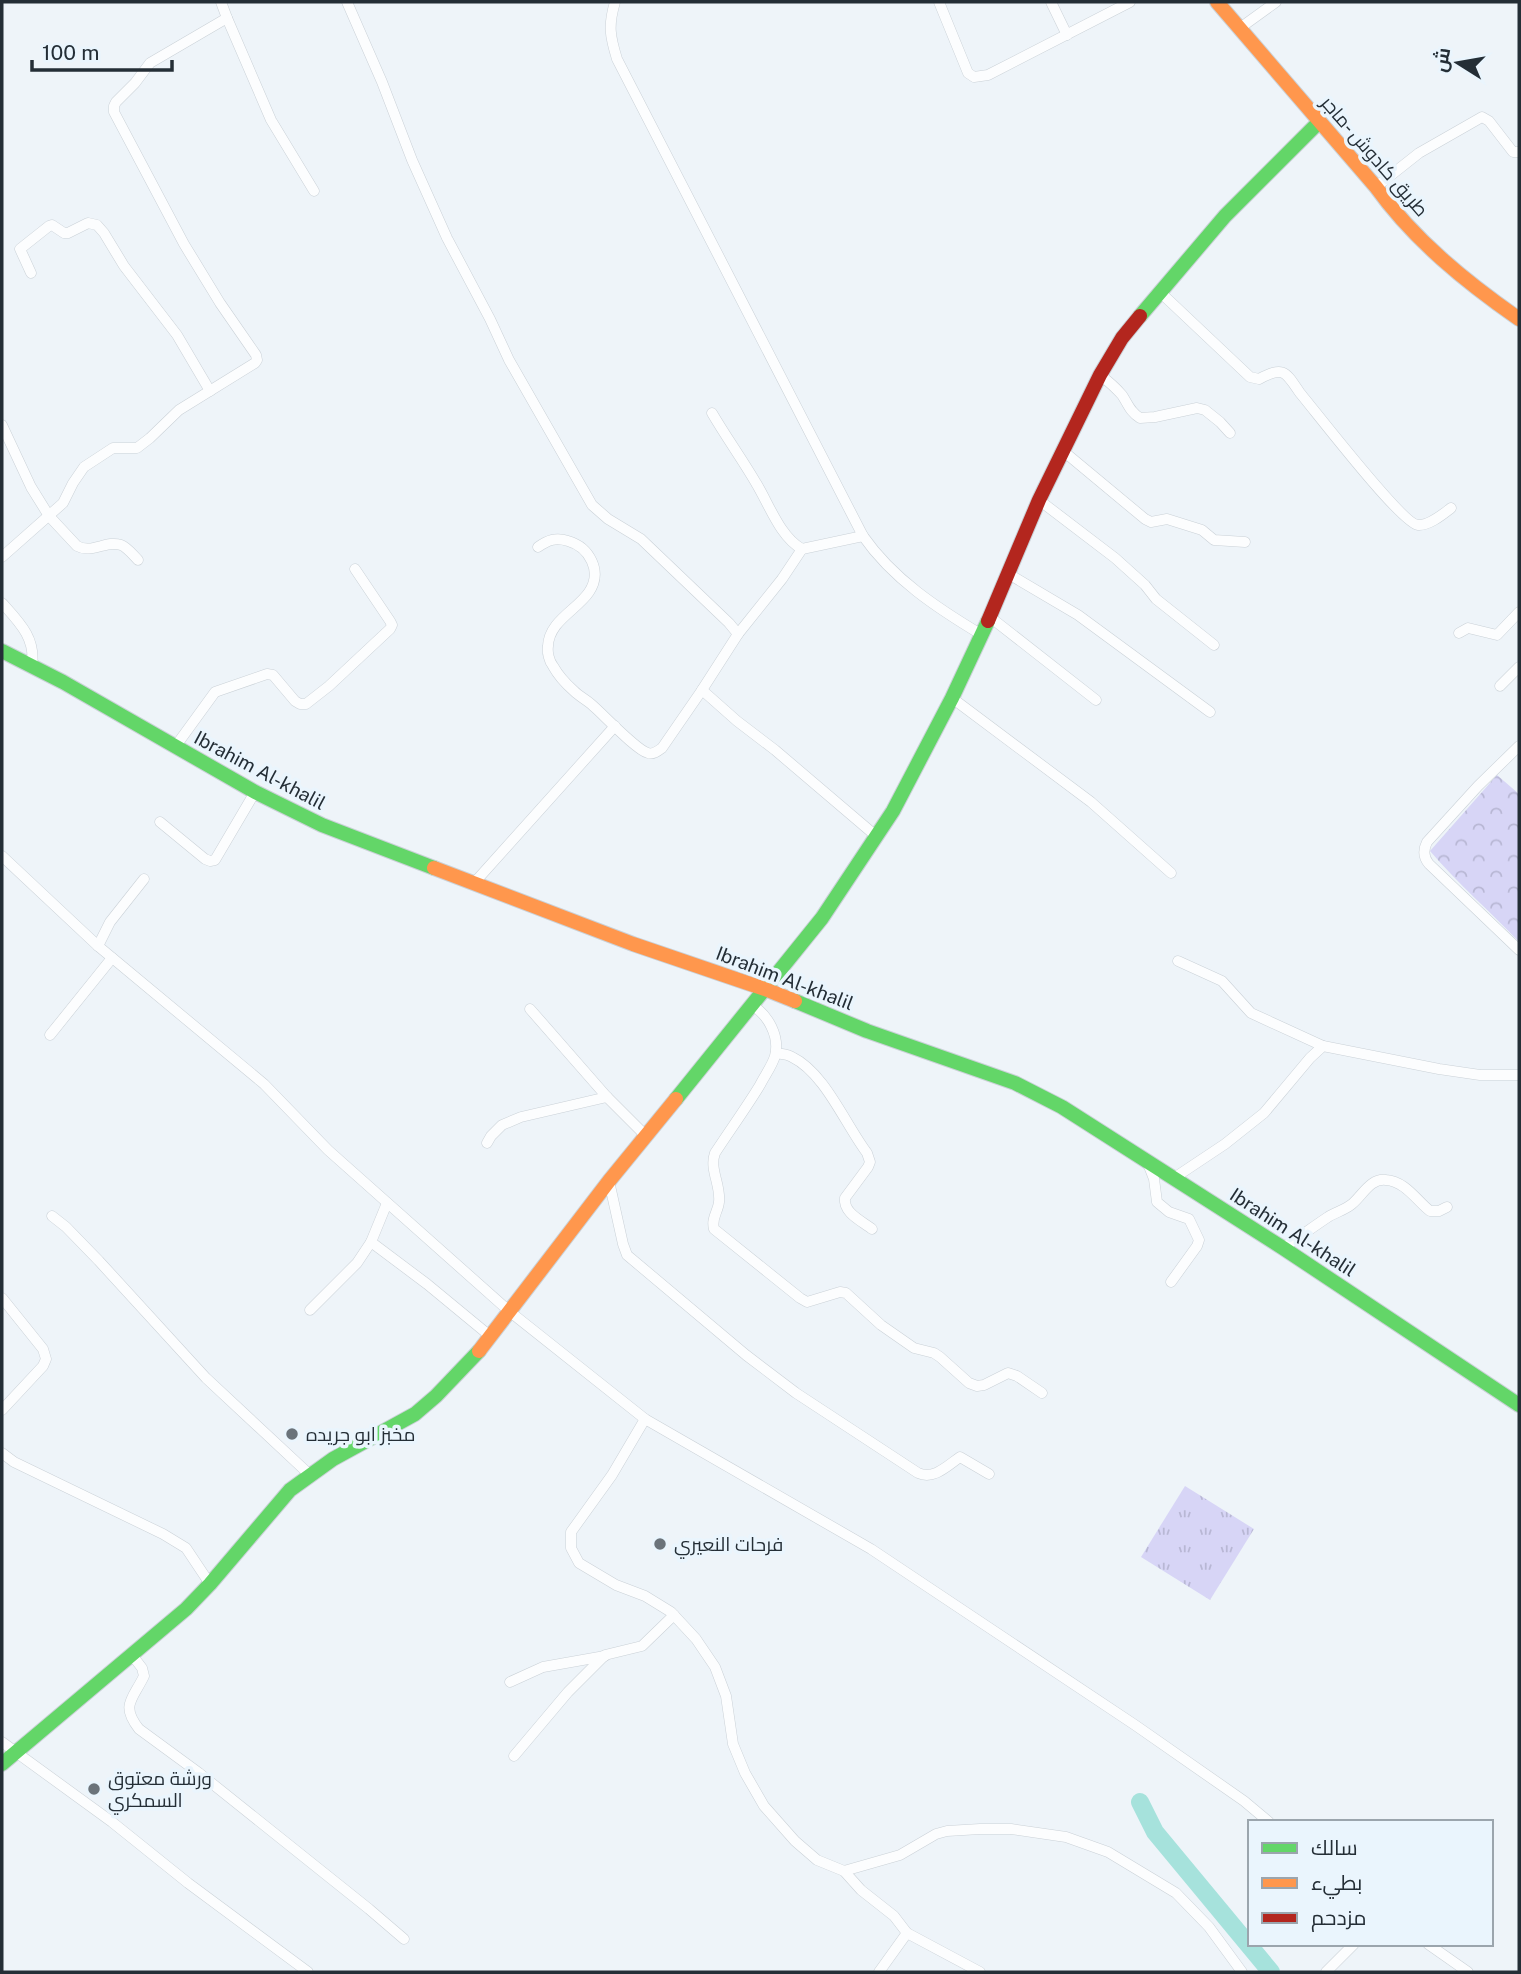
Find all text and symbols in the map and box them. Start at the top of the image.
scale bar [32,28,172,72]
north arrow [1423,28,1493,98]
text: 100 m [42,40,99,65]
text: ش [1428,46,1455,74]
street label: طريق كادوش -ماجر [1315,91,1433,222]
street label: Ibrahim Al-khalil [191,726,329,814]
street label: Ibrahim Al-khalil [713,942,857,1014]
street label: Ibrahim Al-khalil [1226,1183,1360,1281]
place label: مخبز ابو جريده [306,1423,415,1446]
marker: مخبز ابو جريده [284,1426,300,1442]
place label: فرحات النعيري [674,1533,783,1559]
marker: فرحات النعيري [652,1536,668,1552]
place label: ورشة معتوق السمكري [108,1767,212,1815]
marker: ورشة معتوق السمكري [86,1781,102,1797]
legend [1248,1820,1493,1946]
text: سالك [1311,1835,1358,1860]
text: بطيء [1311,1870,1362,1899]
text: مزدحم [1311,1905,1366,1932]

